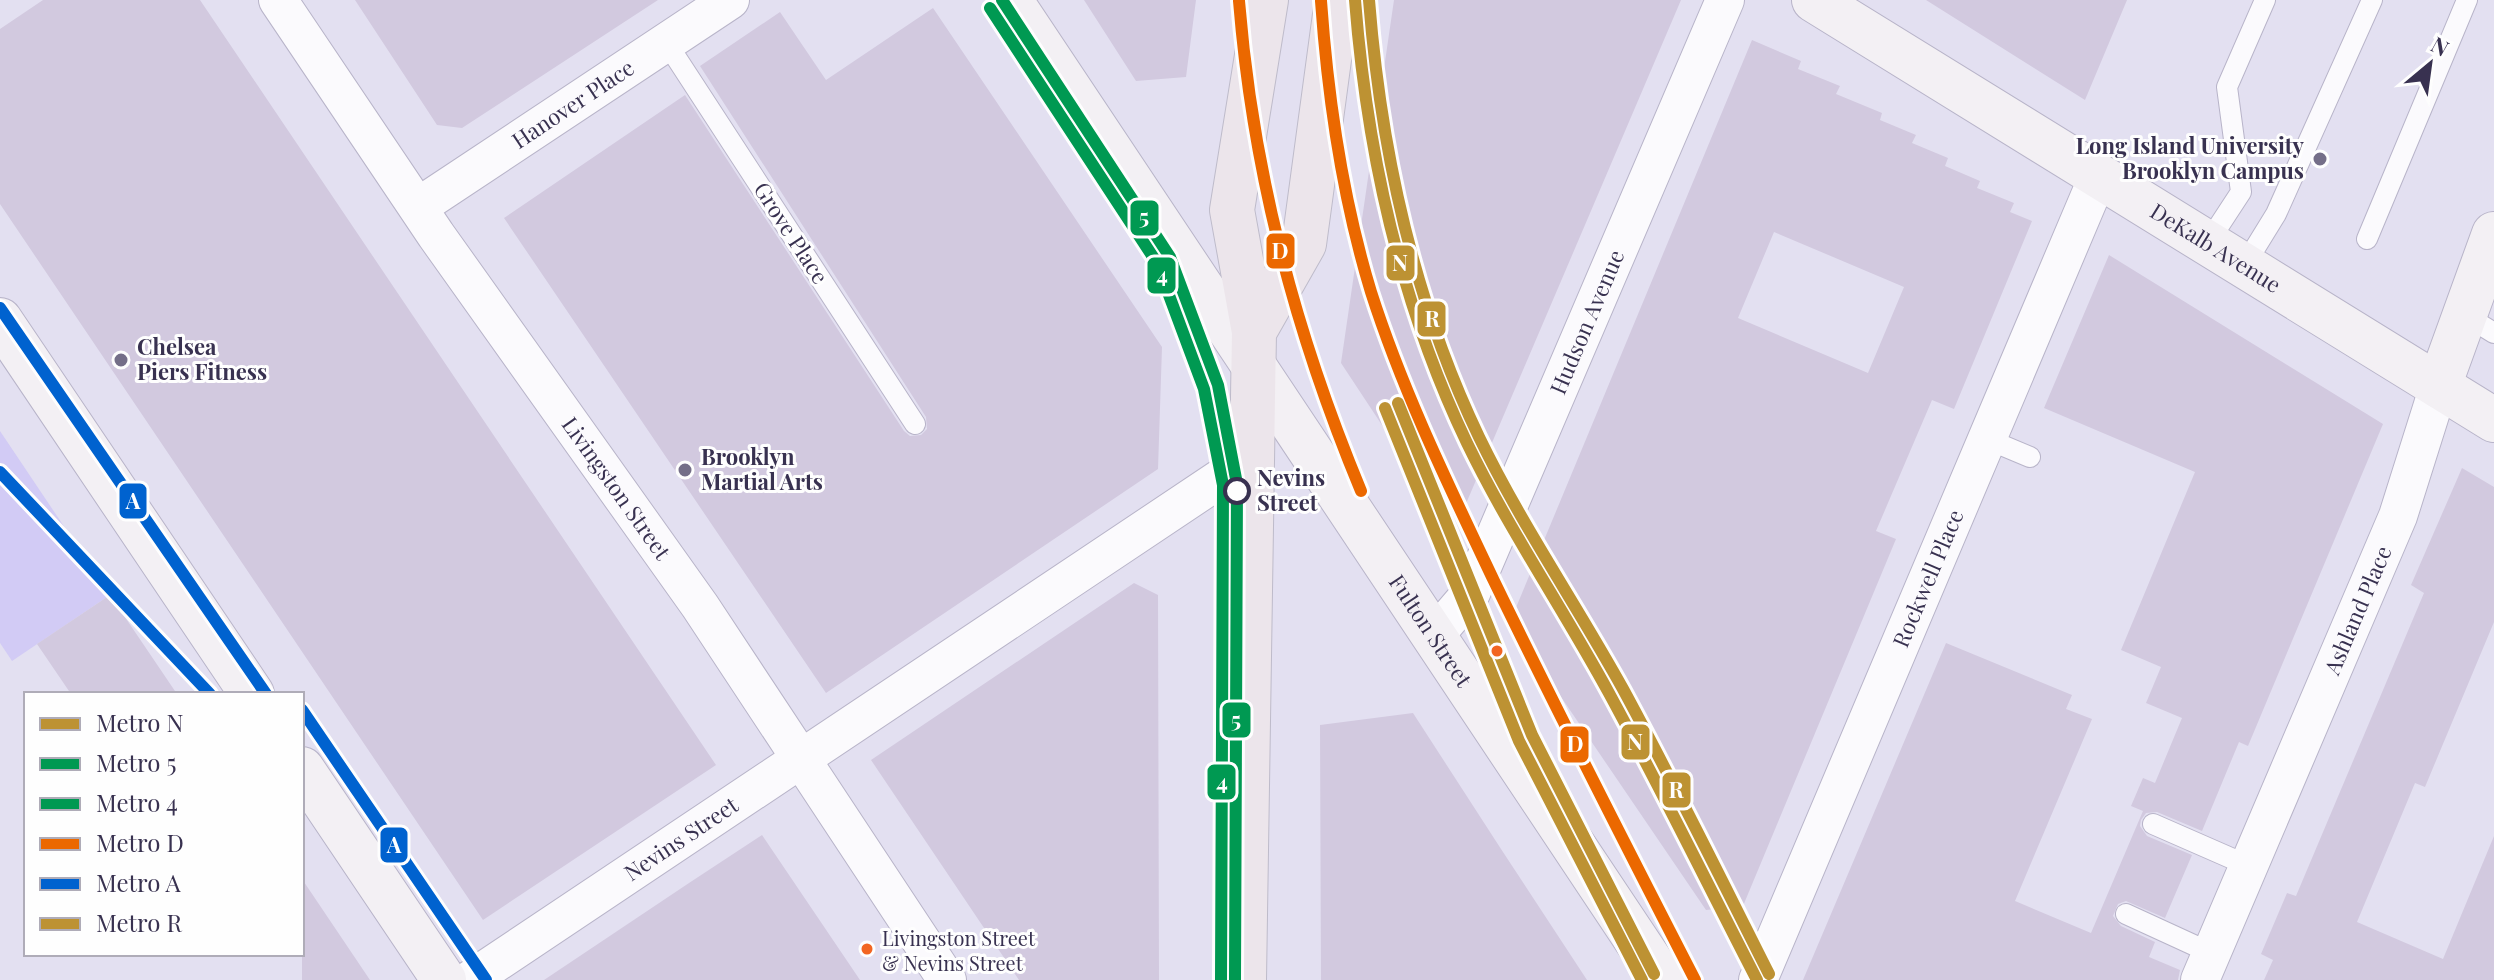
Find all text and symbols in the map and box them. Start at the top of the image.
north arrow [2390,24,2470,104]
text: N [2426,29,2454,63]
street label: Hanover Place [505,52,639,155]
place label: Long Island University Brooklyn Campus [2076,130,2305,185]
marker: Long Island University Brooklyn Campus [2311,150,2329,168]
street label: Grove Place [748,176,836,289]
street label: DeKalb Avenue [2145,195,2287,299]
line badge: 5 [1129,199,1160,237]
text: 5 [1139,201,1149,231]
line badge: D [1265,232,1296,270]
text: D [1271,235,1289,265]
line badge: N [1385,244,1416,282]
street label: Hudson Avenue [1542,245,1630,399]
text: N [1392,247,1408,277]
line badge: 4 [1146,256,1177,295]
text: 4 [1156,259,1168,289]
line badge: R [1416,300,1447,338]
text: R [1424,303,1440,333]
place label: Chelsea Piers Fitness [137,331,267,386]
marker: Chelsea Piers Fitness [112,351,130,369]
street label: Livingston Street [556,410,679,566]
place label: Brooklyn Martial Arts [701,441,823,496]
marker: Brooklyn Martial Arts [676,461,694,479]
place label: Nevins Street [1257,462,1325,517]
marker: Nevins Street [1224,478,1250,504]
line badge: A [118,482,148,520]
text: A [125,485,141,515]
street label: Rockwell Place [1885,505,1970,652]
street label: Ashland Place [2316,541,2398,680]
street label: Fulton Street [1383,568,1480,693]
unlabelled marker [1489,643,1505,659]
legend [24,692,304,956]
line badge: 5 [1221,701,1252,739]
text: 5 [1231,704,1241,734]
text: Metro N [96,706,183,738]
line badge: N [1620,723,1651,761]
line badge: D [1559,725,1590,764]
text: N [1627,726,1643,756]
text: D [1566,728,1584,758]
text: Metro 5 [96,746,176,778]
line badge: 4 [1206,763,1237,801]
text: 4 [1216,766,1228,796]
line badge: R [1661,771,1692,809]
text: R [1668,774,1684,804]
text: Metro 4 [96,786,178,818]
street label: Nevins Street [618,788,744,887]
text: Metro D [96,826,184,858]
line badge: A [379,826,409,864]
text: A [386,829,402,859]
text: Metro A [96,866,182,898]
text: Metro R [96,906,182,938]
place label: Livingston Street & Nevins Street [882,924,1036,976]
marker: Livingston Street & Nevins Street [859,941,875,957]

